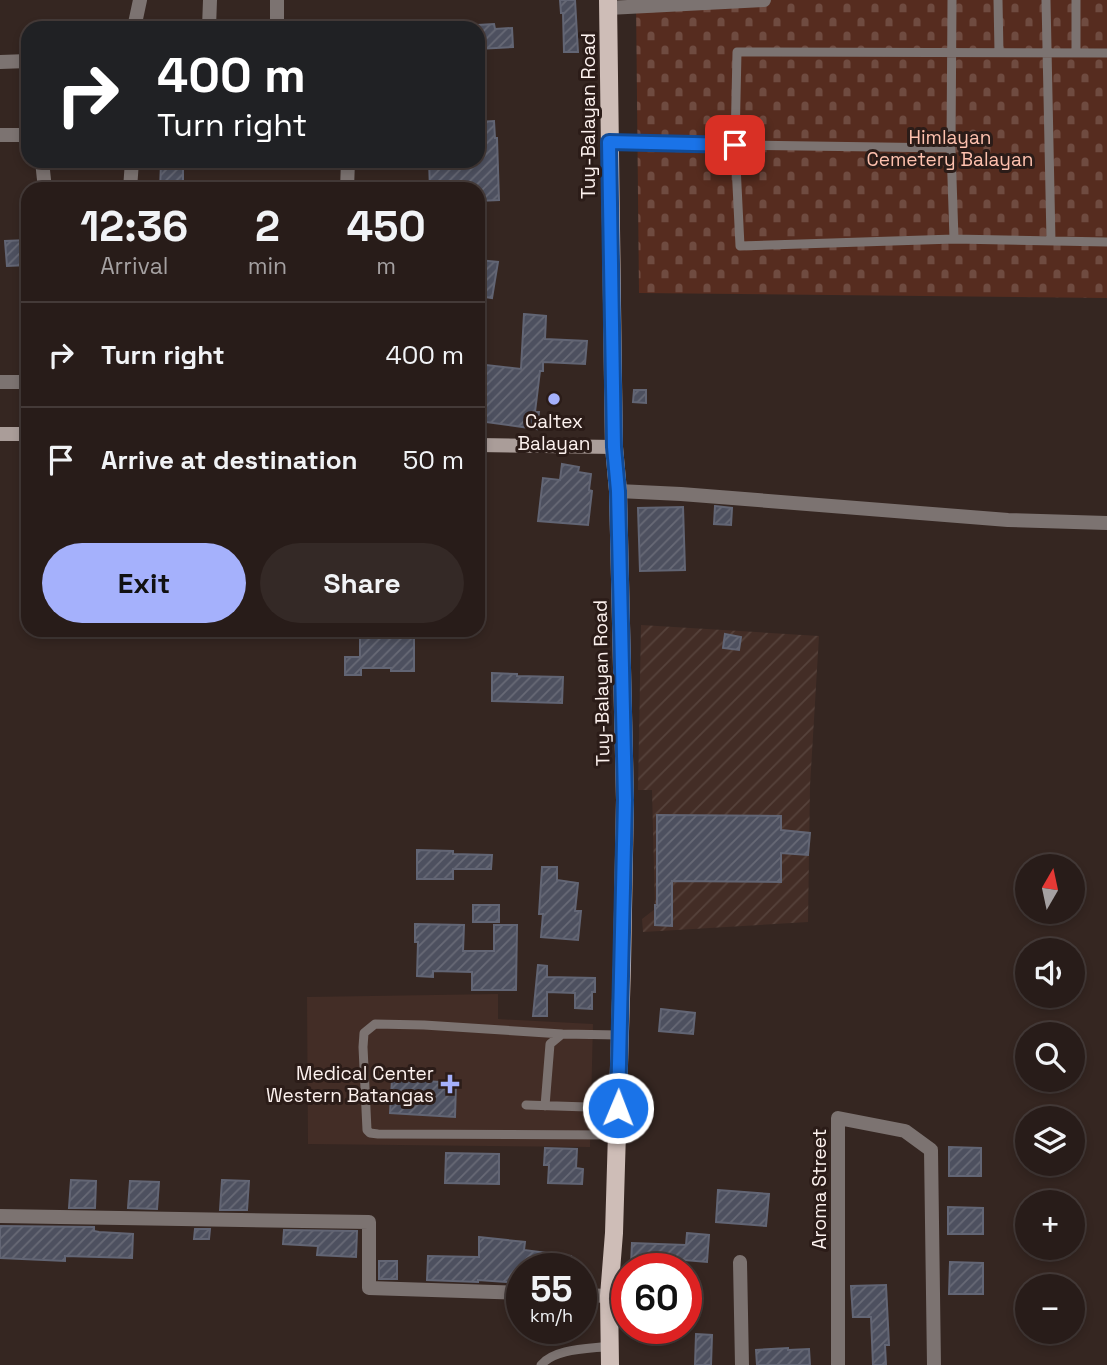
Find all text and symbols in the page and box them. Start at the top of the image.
street label: Tuy-Balayan Road [576,33,601,199]
text: 400 m [157,44,306,106]
icon: right [42,49,133,140]
text: Turn right [157,105,307,145]
pin [705,115,765,175]
park label: Himlayan Cemetery Balayan [866,125,1034,172]
icon: arrive [716,126,754,164]
text: 12:36 [80,200,188,253]
text: 2 [255,200,280,253]
text: 450 [347,200,426,253]
text: Arrival [100,251,169,281]
text: min [248,251,287,281]
text: m [376,251,396,281]
icon: right [42,336,80,374]
text: Turn right [101,338,225,372]
text: 400 m [385,338,464,372]
marker: Caltex Balayan [546,391,562,407]
place label: Caltex Balayan [517,409,591,456]
icon: arrive [42,441,80,479]
text: Arrive at destination [101,443,358,477]
text: 50 m [403,443,464,477]
button: Exit [42,543,246,623]
button: Share [260,543,464,623]
street label: Tuy-Balayan Road [588,600,615,766]
north arrow [1015,854,1085,924]
map controls [1015,854,1085,1344]
button: sound [1015,938,1085,1008]
button: search [1015,1022,1085,1092]
place label: Medical Center Western Batangas [266,1061,434,1108]
position arrow [581,1071,655,1145]
marker: Medical Center Western Batangas [440,1074,460,1094]
button: layers [1015,1106,1085,1176]
street label: Aroma Street [807,1129,832,1249]
button: + [1015,1190,1085,1260]
speed limit sign: 60 [611,1253,702,1344]
text: 55 [530,1267,573,1311]
button: − [1015,1274,1085,1344]
text: km/h [530,1304,573,1327]

